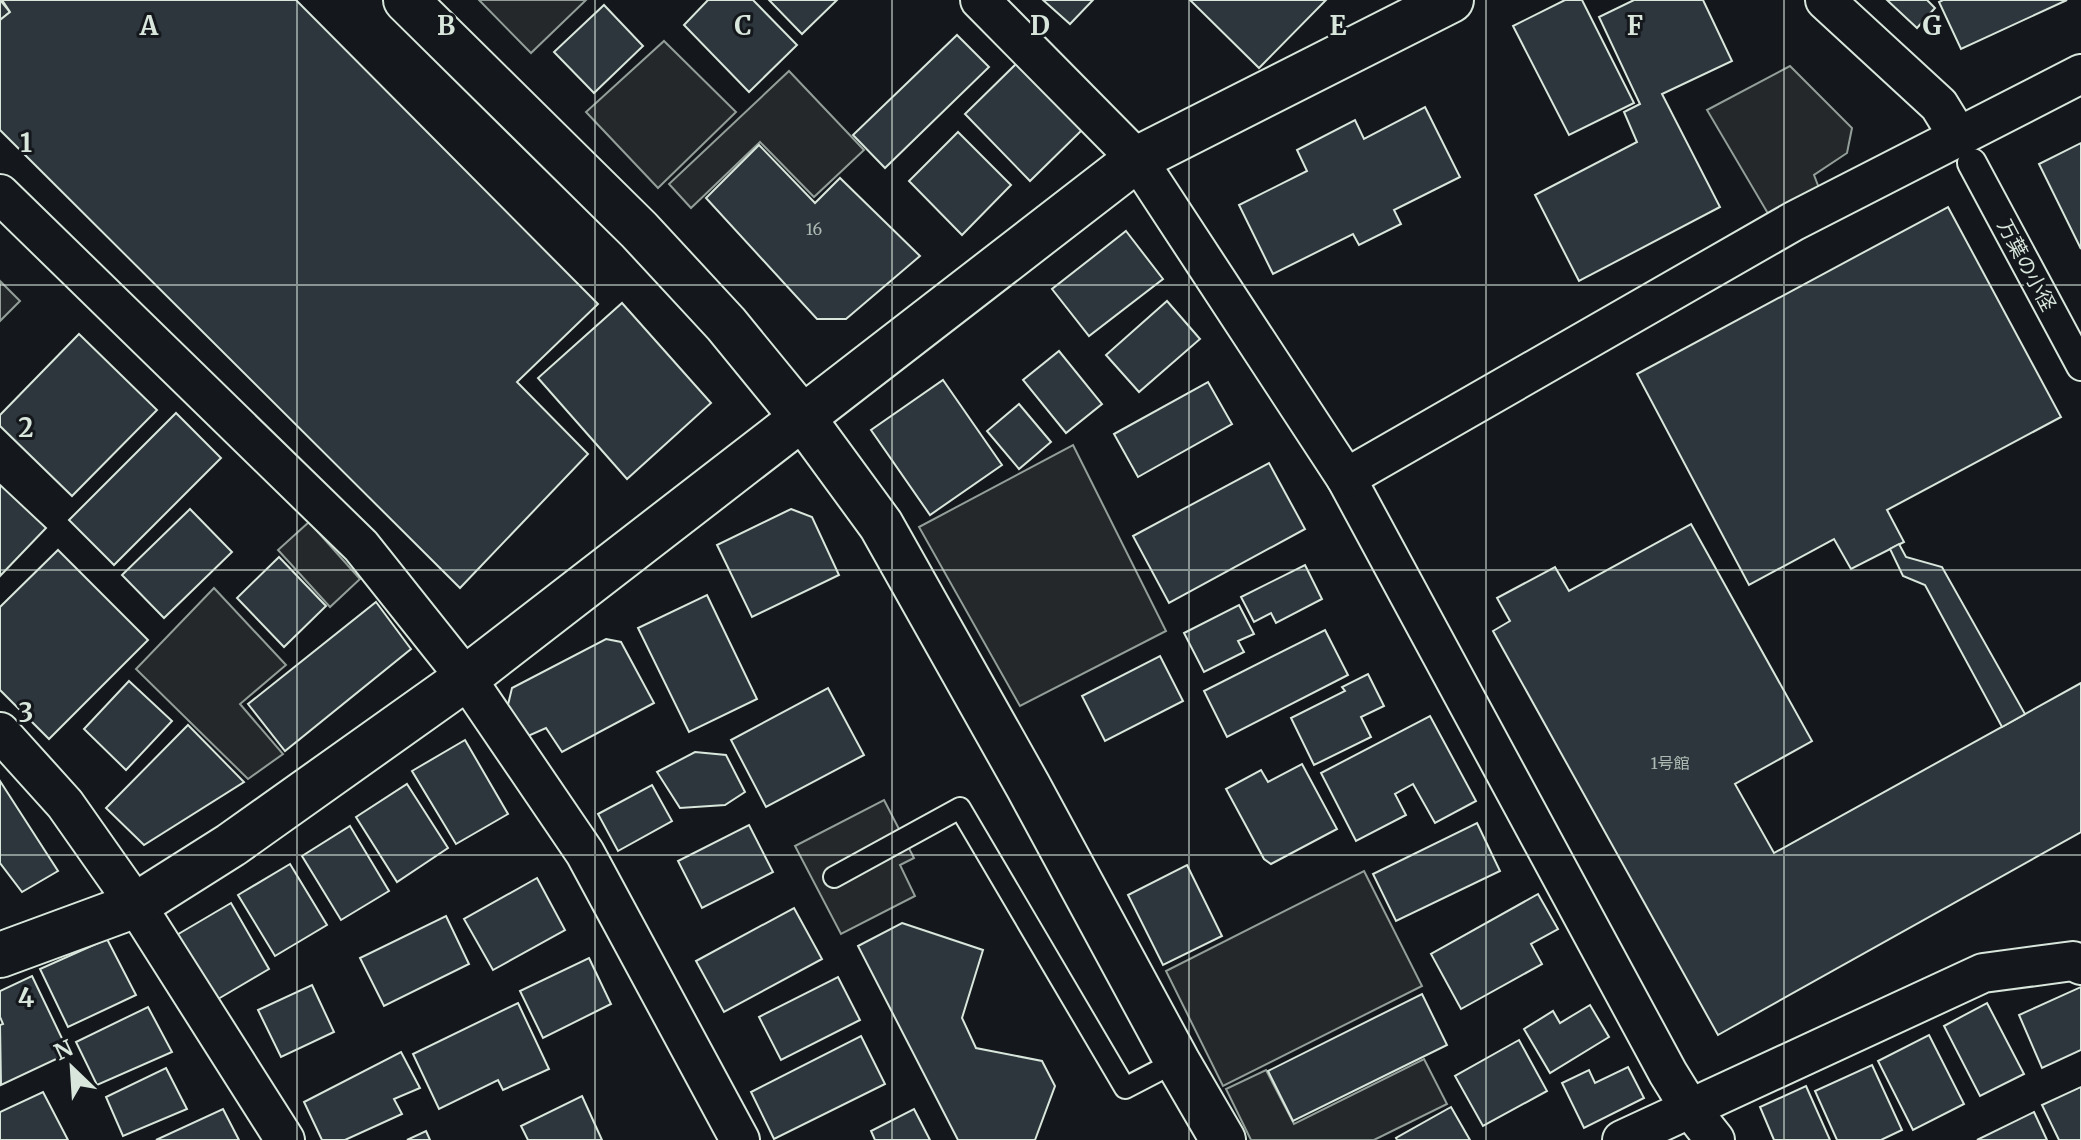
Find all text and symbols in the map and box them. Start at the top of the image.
text: A [139,9,159,42]
text: B [437,9,455,42]
text: C [734,9,752,42]
text: D [1030,9,1050,42]
text: E [1330,9,1347,42]
text: F [1627,9,1643,42]
text: G [1923,9,1942,42]
text: 1 [20,126,32,159]
street label: 万葉の小径 [1992,215,2062,315]
house number: 16 [806,219,822,239]
text: 2 [18,411,34,444]
text: 3 [19,696,33,729]
house number: 1号館 [1650,753,1690,773]
text: 4 [18,981,35,1014]
north arrow [32,1028,112,1108]
text: N [50,1033,78,1066]

